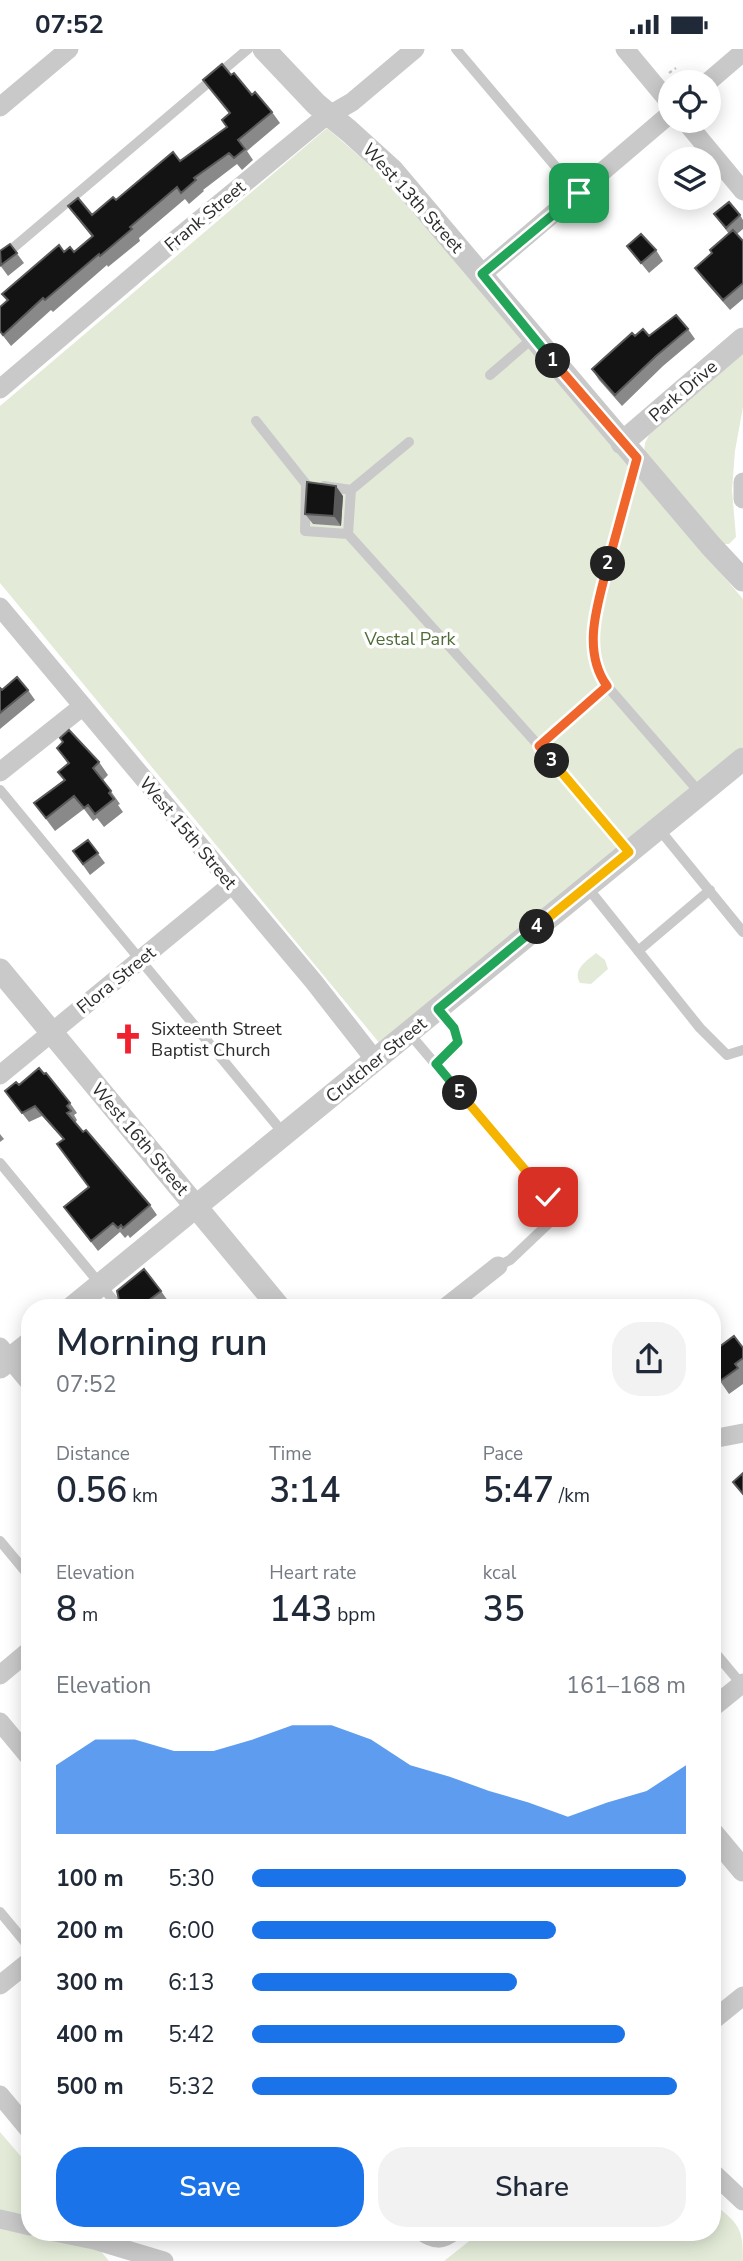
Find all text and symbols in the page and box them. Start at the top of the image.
text: 07:52 [35,7,104,42]
map controls [658,70,721,210]
button: locate [658,70,721,133]
street label: West 13th Street [357,138,469,258]
button: layers [658,147,721,210]
pin [549,163,609,223]
icon: arrive [560,174,598,212]
street label: Frank Street [160,175,251,257]
pin: 1 [536,343,570,379]
text: 1 [547,347,558,373]
street label: Park Drive [644,355,722,427]
pin: 2 [590,547,626,581]
text: 2 [602,550,613,576]
park label: Vestal Park [363,627,457,651]
pin: 3 [534,743,570,779]
text: 3 [546,747,557,773]
street label: West 15th Street [134,772,243,895]
pin: 4 [520,909,554,945]
text: 4 [531,913,542,939]
street label: Flora Street [72,940,161,1019]
street label: Crutcher Street [321,1011,432,1108]
place label: Sixteenth Street Baptist Church [151,1017,282,1062]
church icon: Sixteenth Street Baptist Church [111,1022,145,1056]
pin: 5 [442,1075,477,1111]
street label: West 16th Street [86,1078,195,1201]
text: 5 [454,1079,465,1105]
pin [518,1167,578,1227]
icon: check [529,1178,567,1216]
text: Morning run [56,1317,268,1368]
button: share [612,1322,686,1396]
text: 07:52 [56,1369,116,1400]
text: Distance [56,1441,130,1467]
text: Time [269,1441,312,1467]
text: Pace [483,1441,523,1467]
text: 0.56 [56,1467,127,1514]
text: 3:14 [269,1467,341,1514]
text: 5:47 [483,1467,554,1514]
text: km [127,1483,158,1509]
text: /km [554,1483,590,1509]
text: Elevation [56,1560,135,1586]
text: Heart rate [269,1560,356,1586]
text: kcal [483,1560,516,1586]
text: 8 [56,1586,77,1633]
text: 143 [269,1586,332,1633]
text: 35 [483,1586,525,1633]
text: m [77,1602,98,1628]
text: bpm [332,1602,376,1628]
text: Elevation [56,1670,151,1701]
text: 161–168 m [566,1670,686,1701]
text: 100 m [56,1863,124,1894]
text: 5:30 [168,1863,215,1894]
text: 200 m [56,1915,124,1946]
text: 6:00 [168,1915,215,1946]
text: 300 m [56,1967,124,1998]
text: 6:13 [168,1967,215,1998]
text: 400 m [56,2019,124,2050]
text: 5:42 [168,2019,215,2050]
text: 500 m [56,2071,124,2102]
text: 5:32 [168,2071,215,2102]
button: Save [56,2147,364,2227]
button: Share [378,2147,686,2227]

